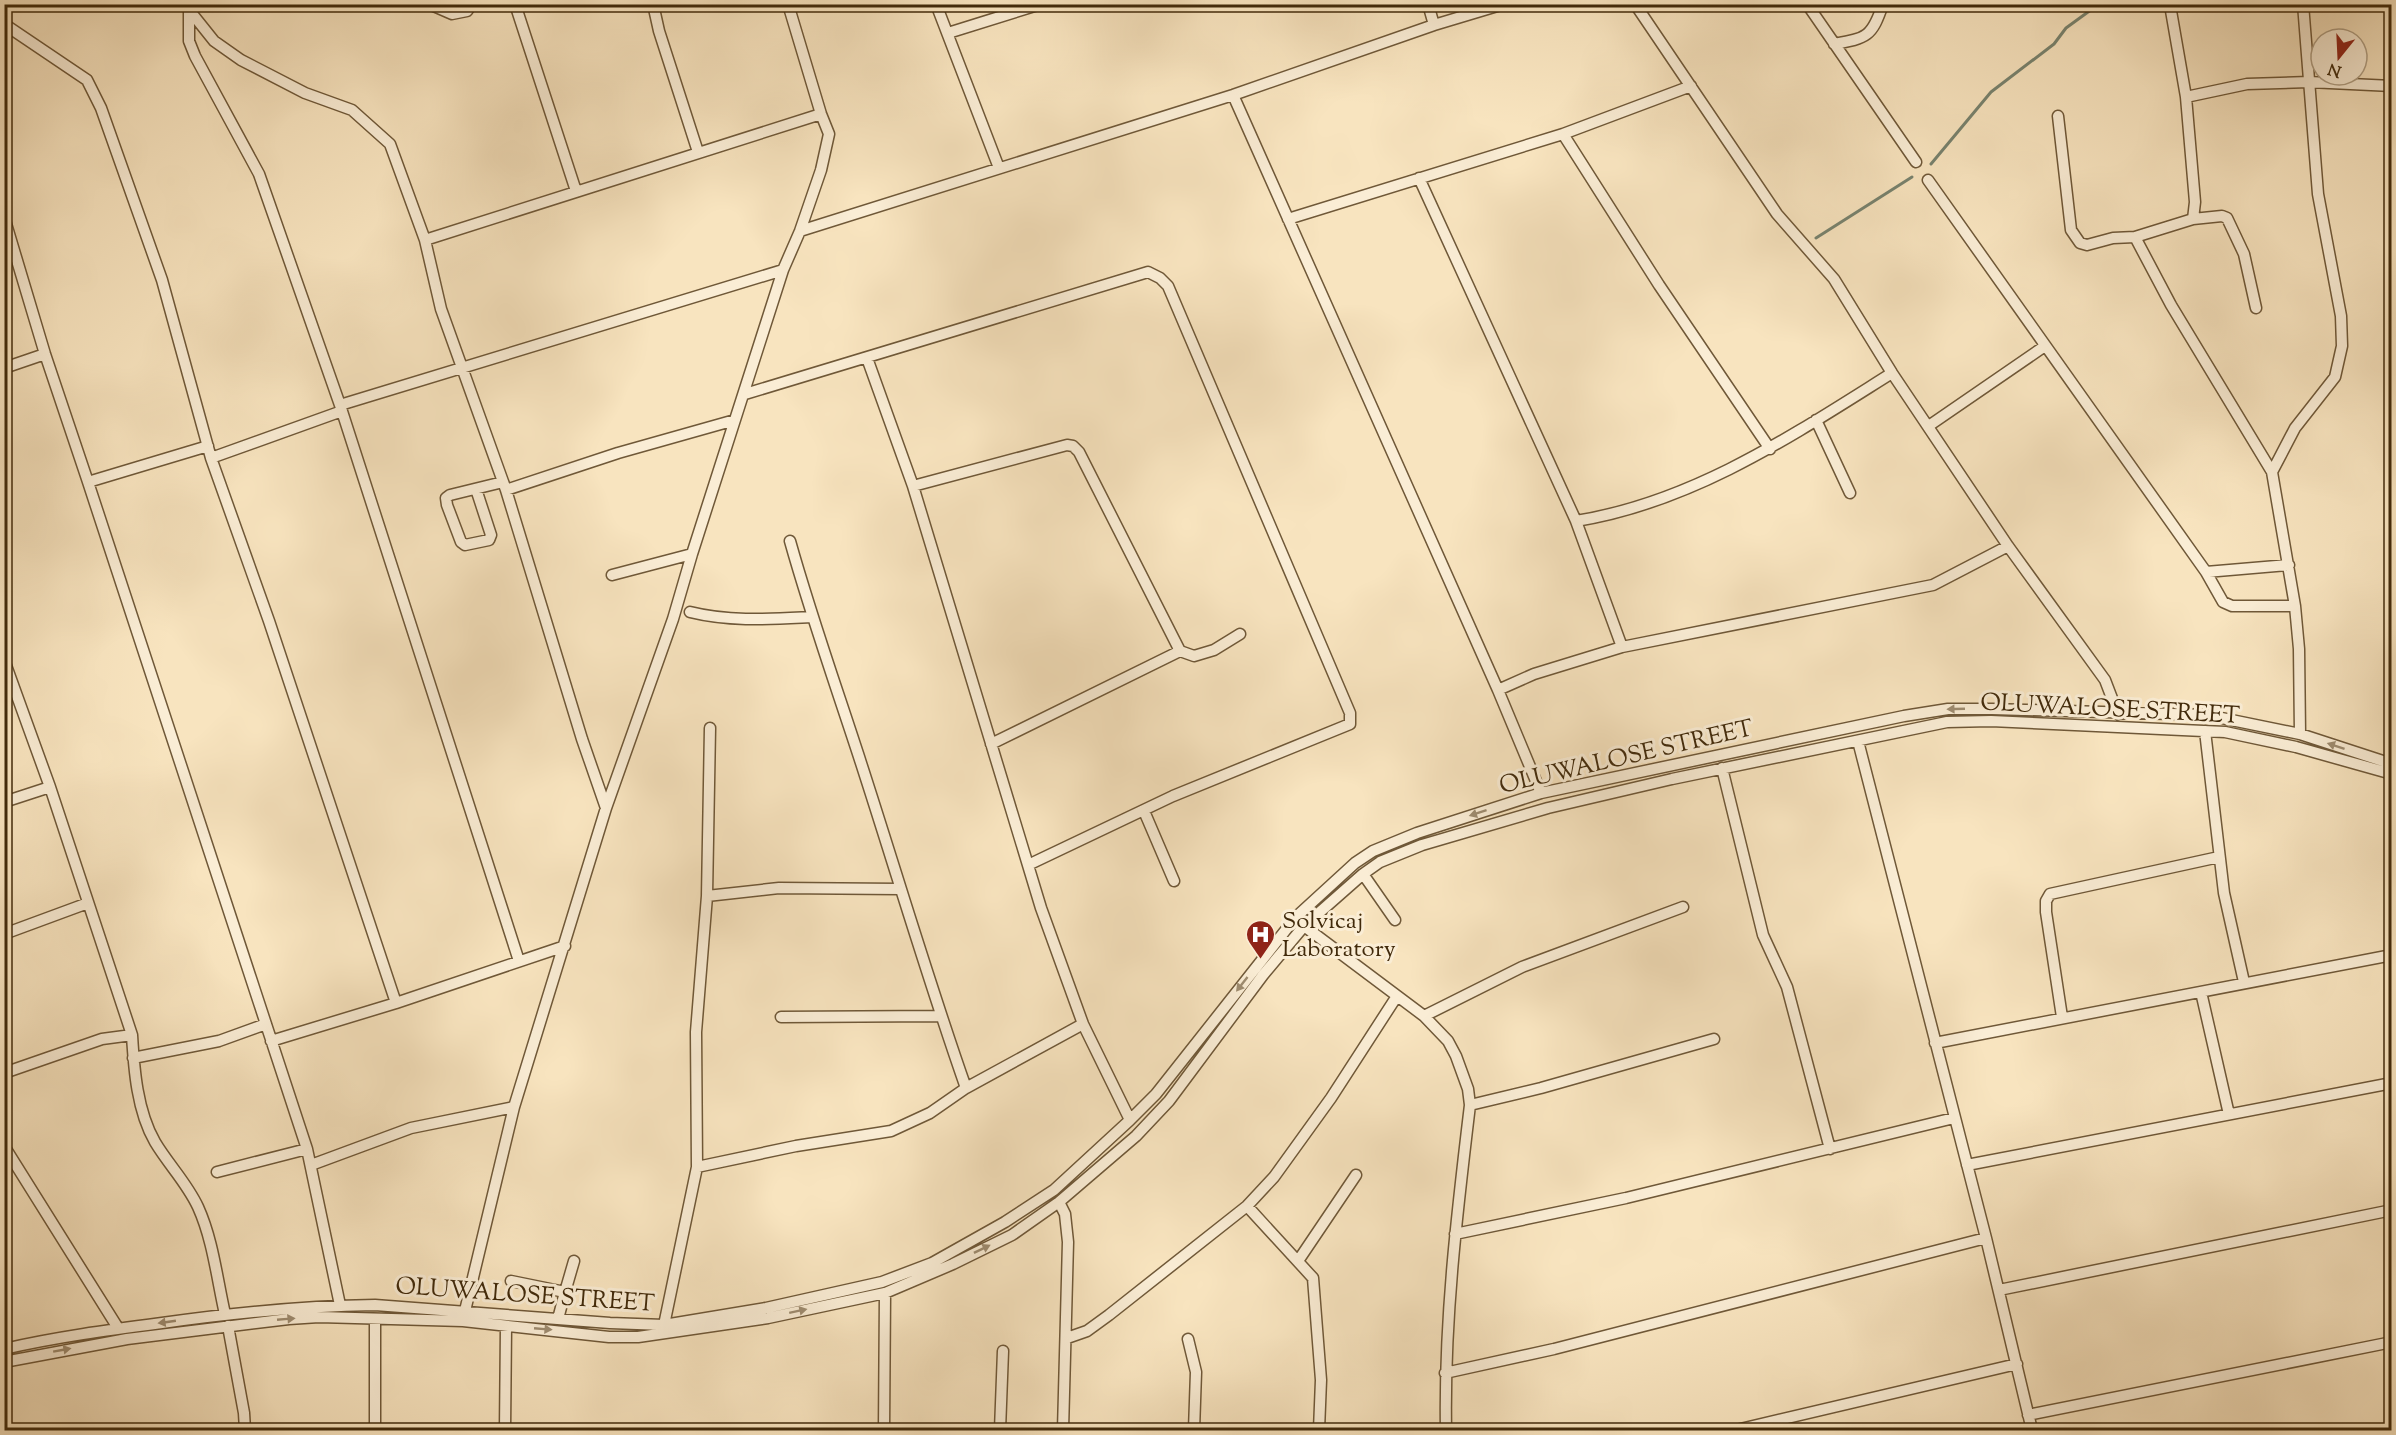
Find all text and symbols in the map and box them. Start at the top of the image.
north arrow [2309,27,2369,87]
text: N [2325,56,2345,82]
street label: OLUWALOSE STREET [1979,686,2241,734]
one-way arrow [1946,704,1965,714]
street label: OLUWALOSE STREET [1496,712,1757,804]
one-way arrow [2327,741,2345,750]
one-way arrow [1469,809,1487,818]
place label: Solvicaj Laboratory [1282,905,1396,967]
hospital icon: Solvicaj Laboratory [1245,918,1277,960]
one-way arrow [1235,976,1248,992]
one-way arrow [973,1244,990,1254]
street label: OLUWALOSE STREET [394,1270,656,1322]
one-way arrow [789,1306,808,1316]
one-way arrow [276,1314,295,1324]
one-way arrow [157,1317,176,1327]
one-way arrow [534,1324,553,1334]
one-way arrow [52,1345,71,1354]

